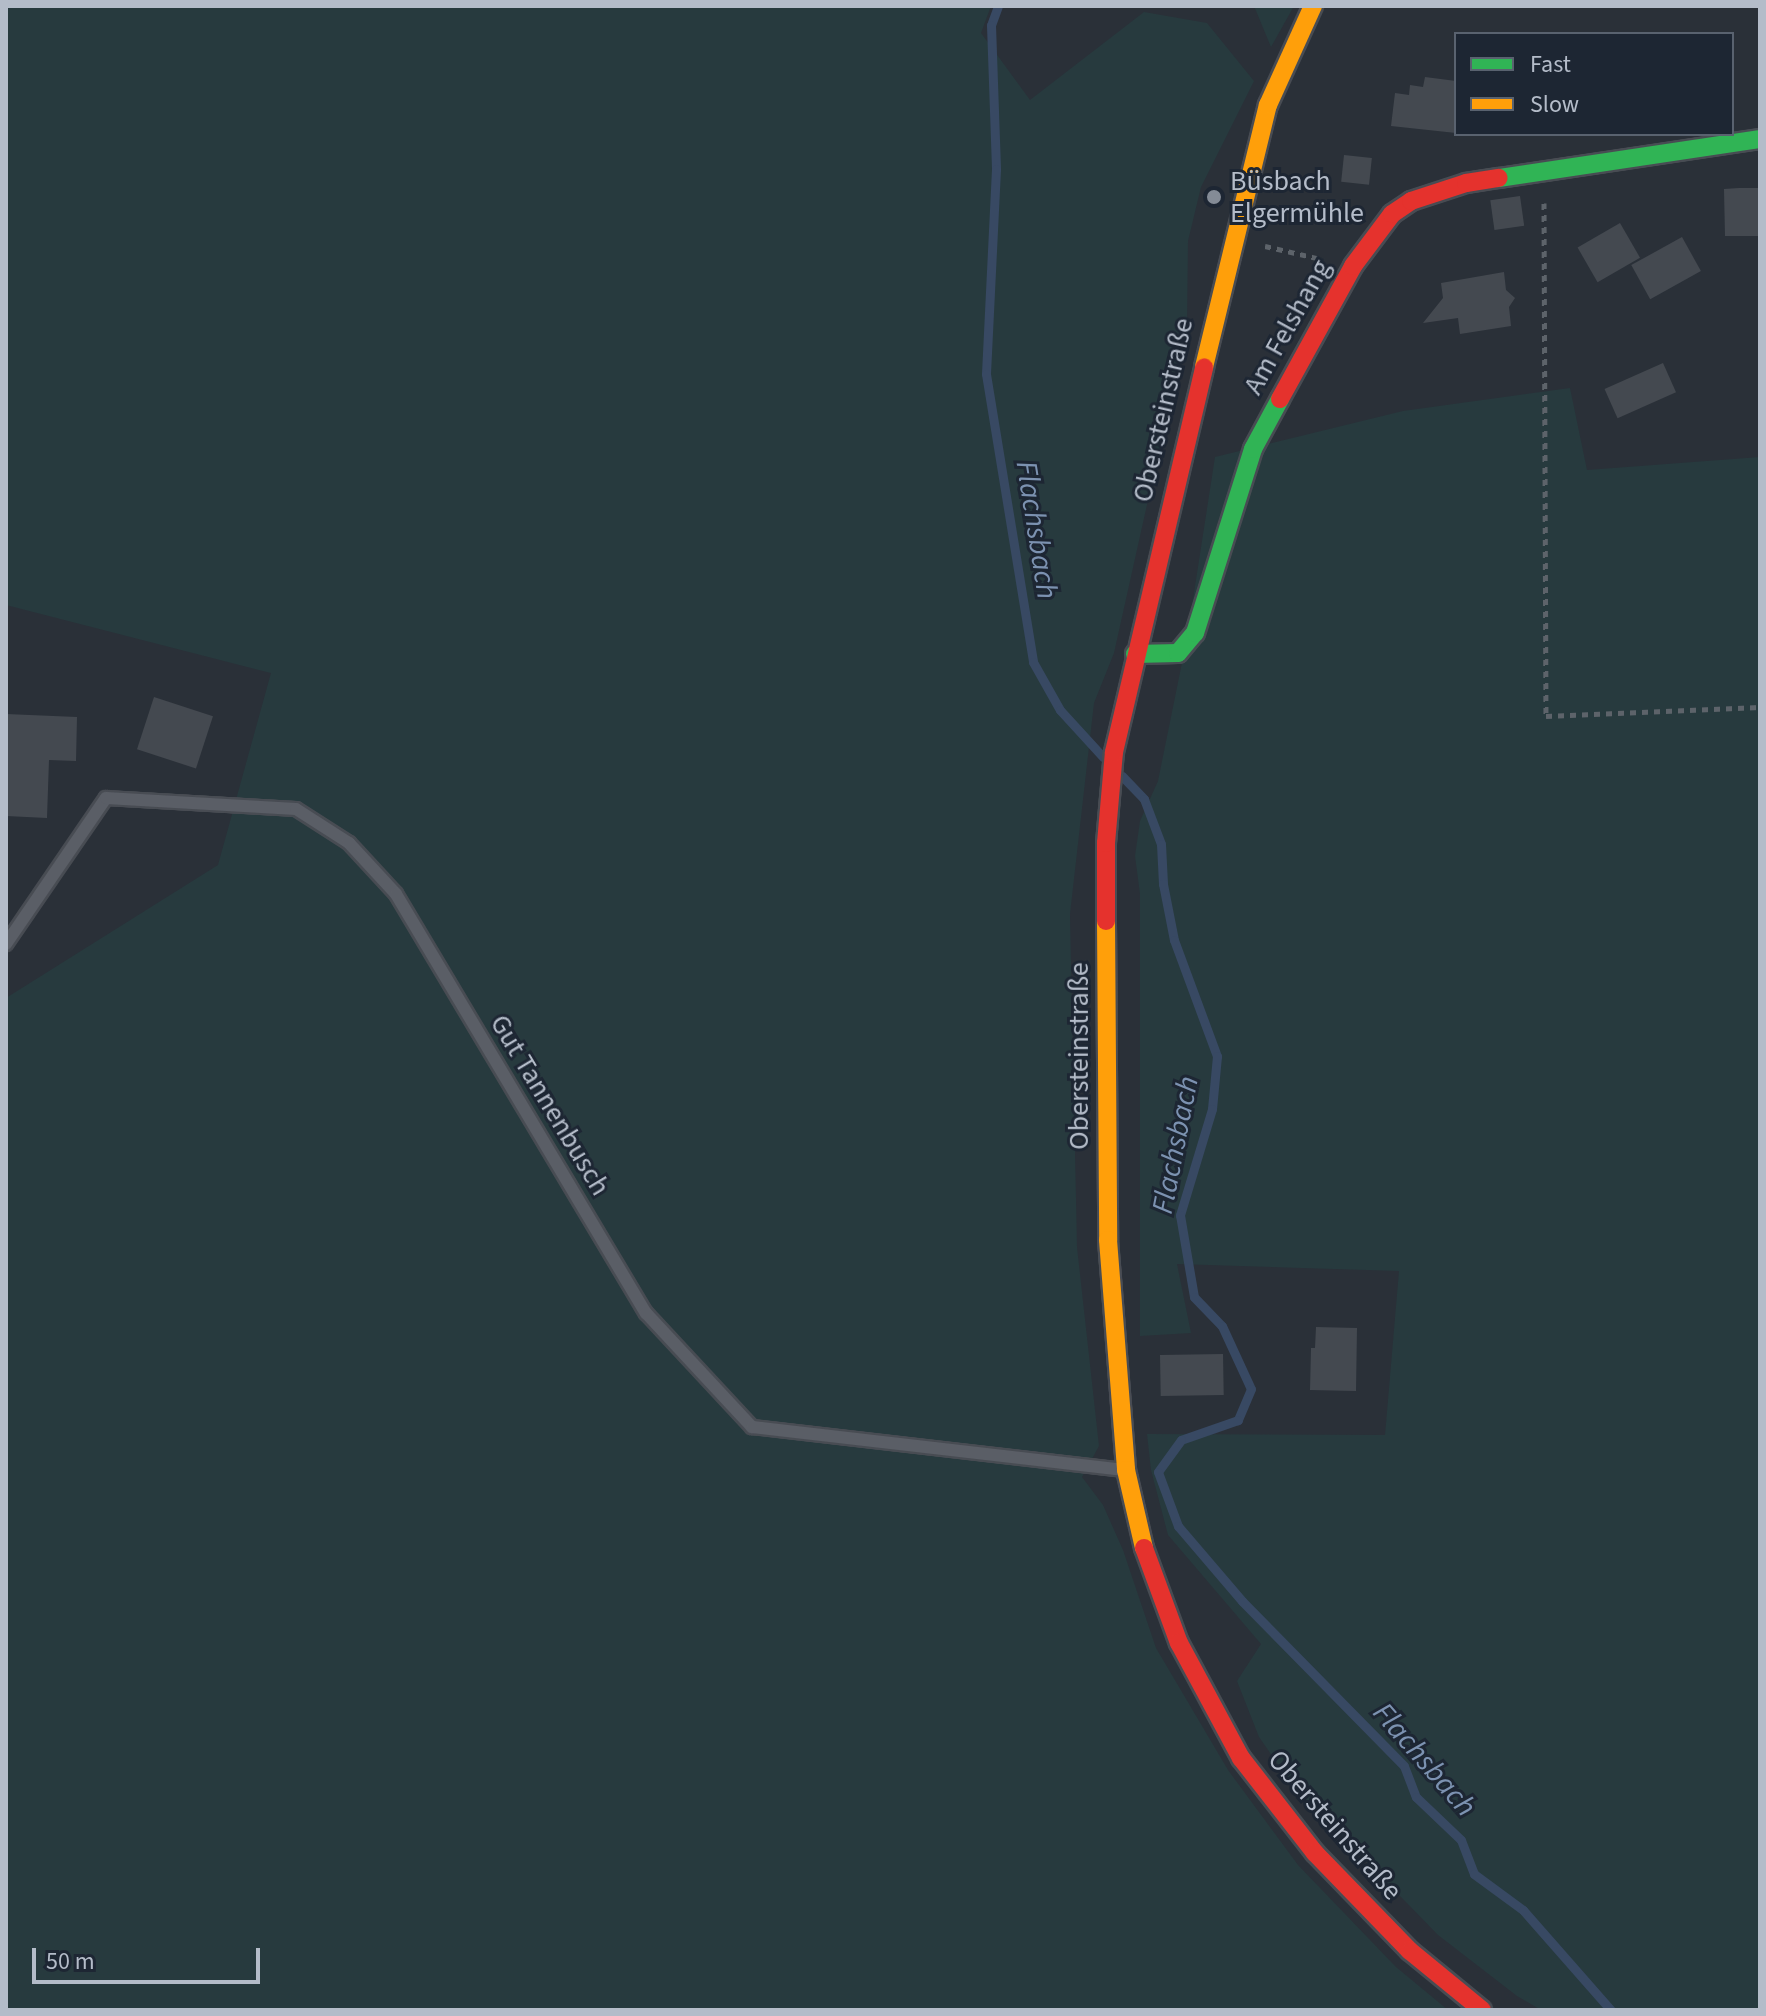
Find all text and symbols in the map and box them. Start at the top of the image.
legend [1454,32,1734,136]
text: Fast [1530,47,1571,82]
text: Slow [1530,87,1579,122]
place label: Büsbach Elgermühle [1230,164,1364,230]
marker: Büsbach Elgermühle [1205,188,1223,206]
street label: Am Felshang [1236,254,1338,400]
street label: Obersteinstraße [1126,315,1200,505]
water label: Flachsbach [1007,458,1065,602]
street label: Obersteinstraße [1062,962,1096,1150]
street label: Gut Tannenbusch [483,1009,617,1201]
water label: Flachsbach [1145,1073,1207,1217]
water label: Flachsbach [1365,1696,1483,1824]
street label: Obersteinstraße [1261,1743,1409,1907]
scale bar [36,1932,264,1982]
text: 50 m [46,1944,95,1979]

